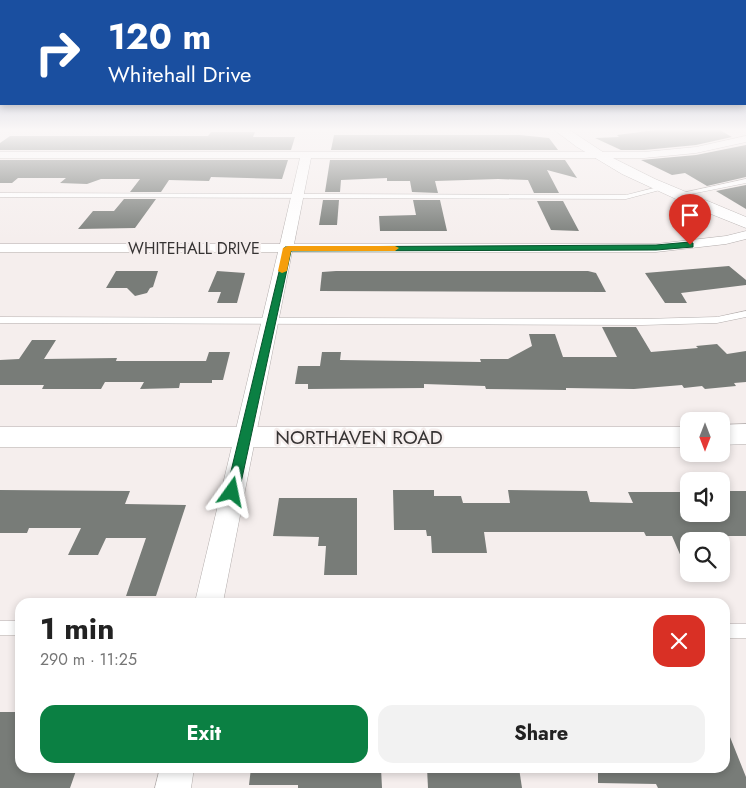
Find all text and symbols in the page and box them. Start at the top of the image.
text: 120 m [108,12,211,62]
icon: right [25,20,90,85]
text: Whitehall Drive [108,58,251,90]
pin [669,194,711,245]
icon: arrive [676,201,704,229]
street label: WHITEHALL DRIVE [128,237,260,260]
north arrow [680,412,730,462]
map controls [680,412,730,582]
street label: NORTHAVEN ROAD [275,424,443,451]
position arrow [205,465,257,517]
button: sound [680,472,730,522]
button: search [680,532,730,582]
text: 1 min [40,607,114,650]
button: close [653,615,705,667]
text: 290 m · 11:25 [40,648,137,671]
button: Exit [40,705,368,763]
button: Share [378,705,705,763]

